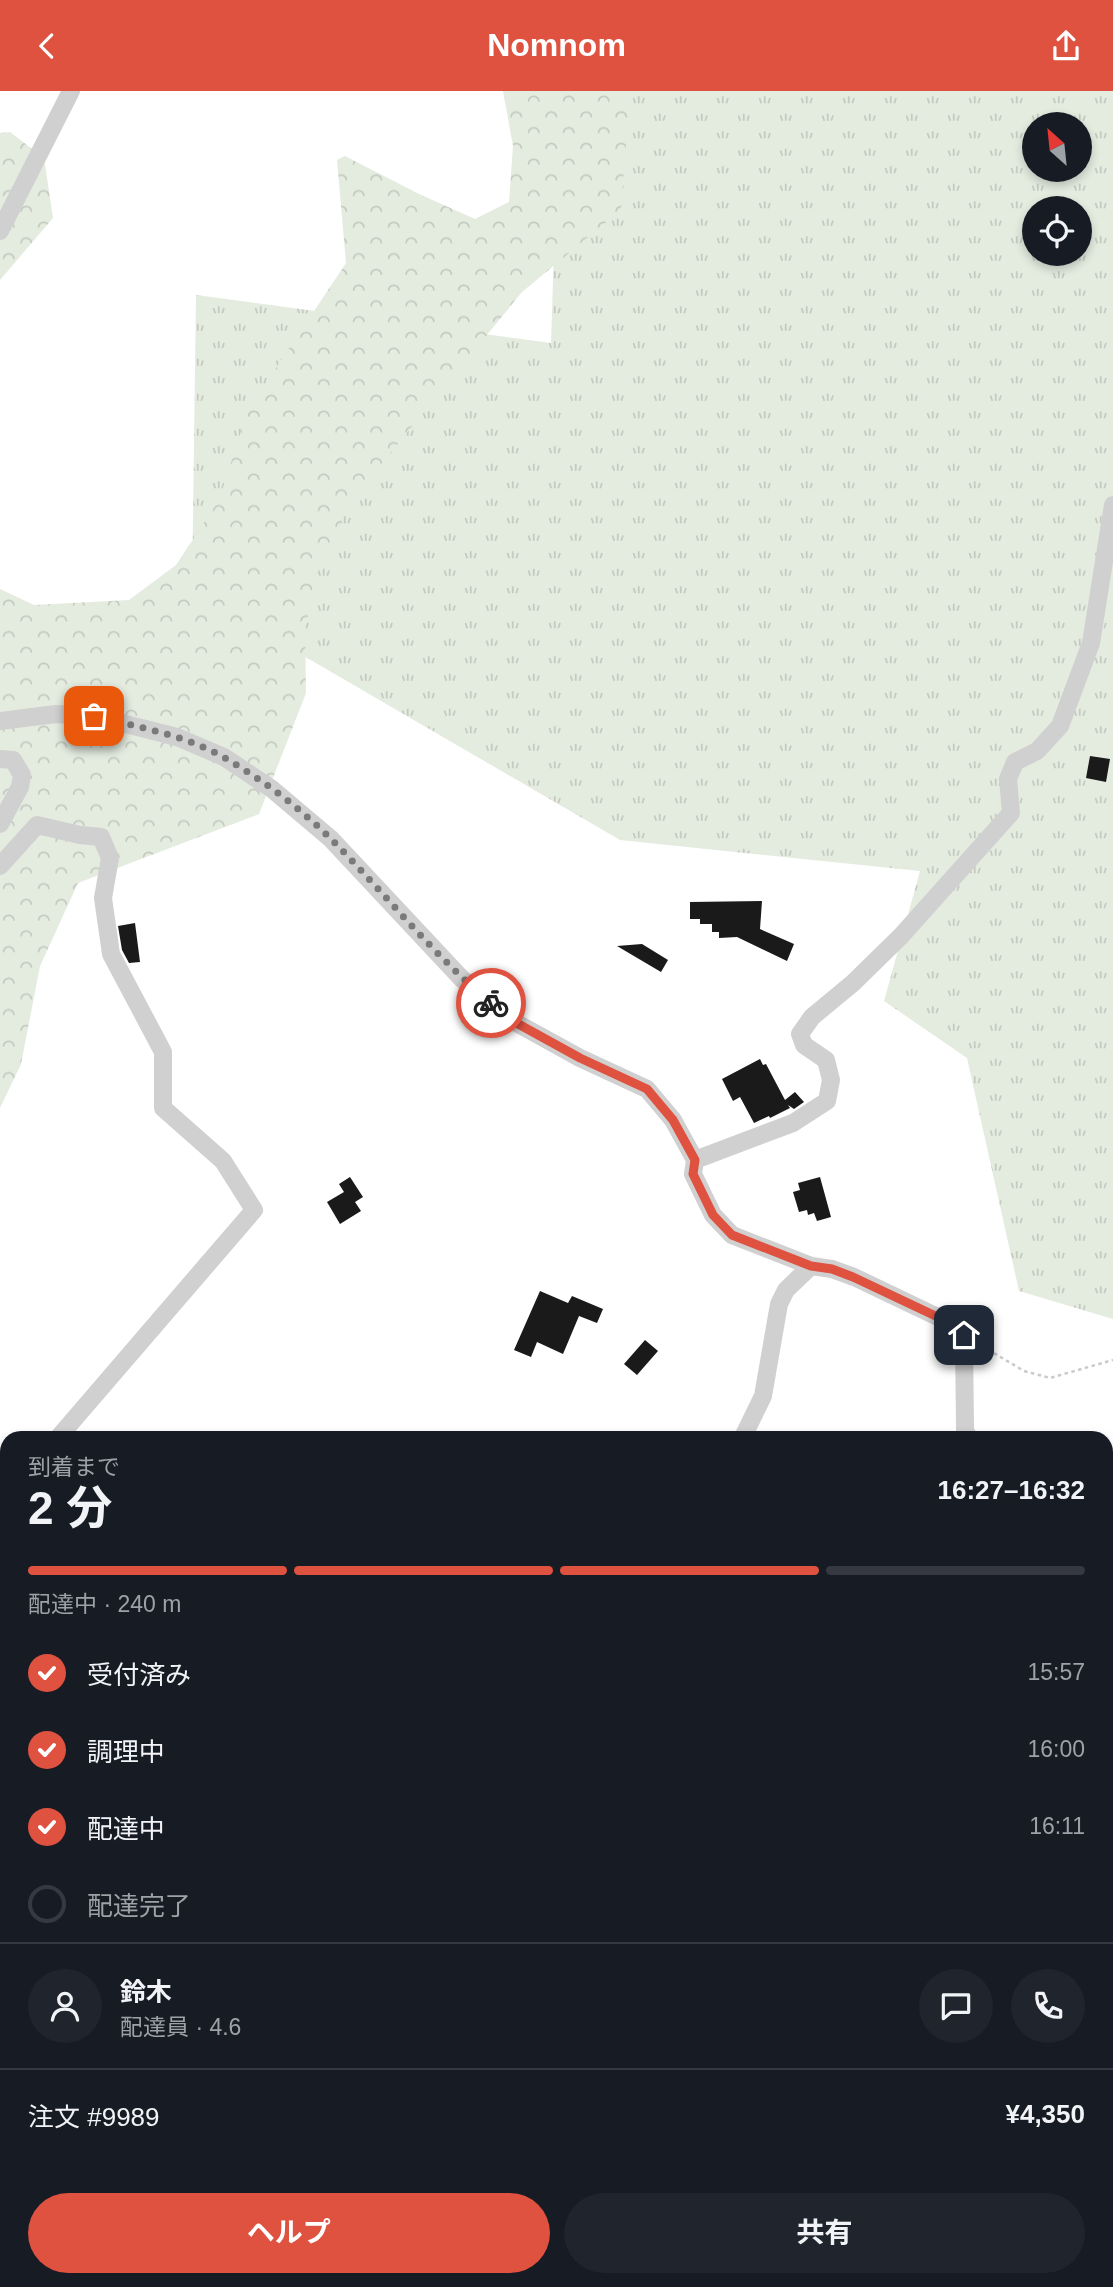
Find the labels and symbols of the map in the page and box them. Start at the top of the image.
north arrow [1022,112,1092,182]
pin [64,686,124,746]
courier [456,968,526,1038]
pin [934,1305,994,1365]

